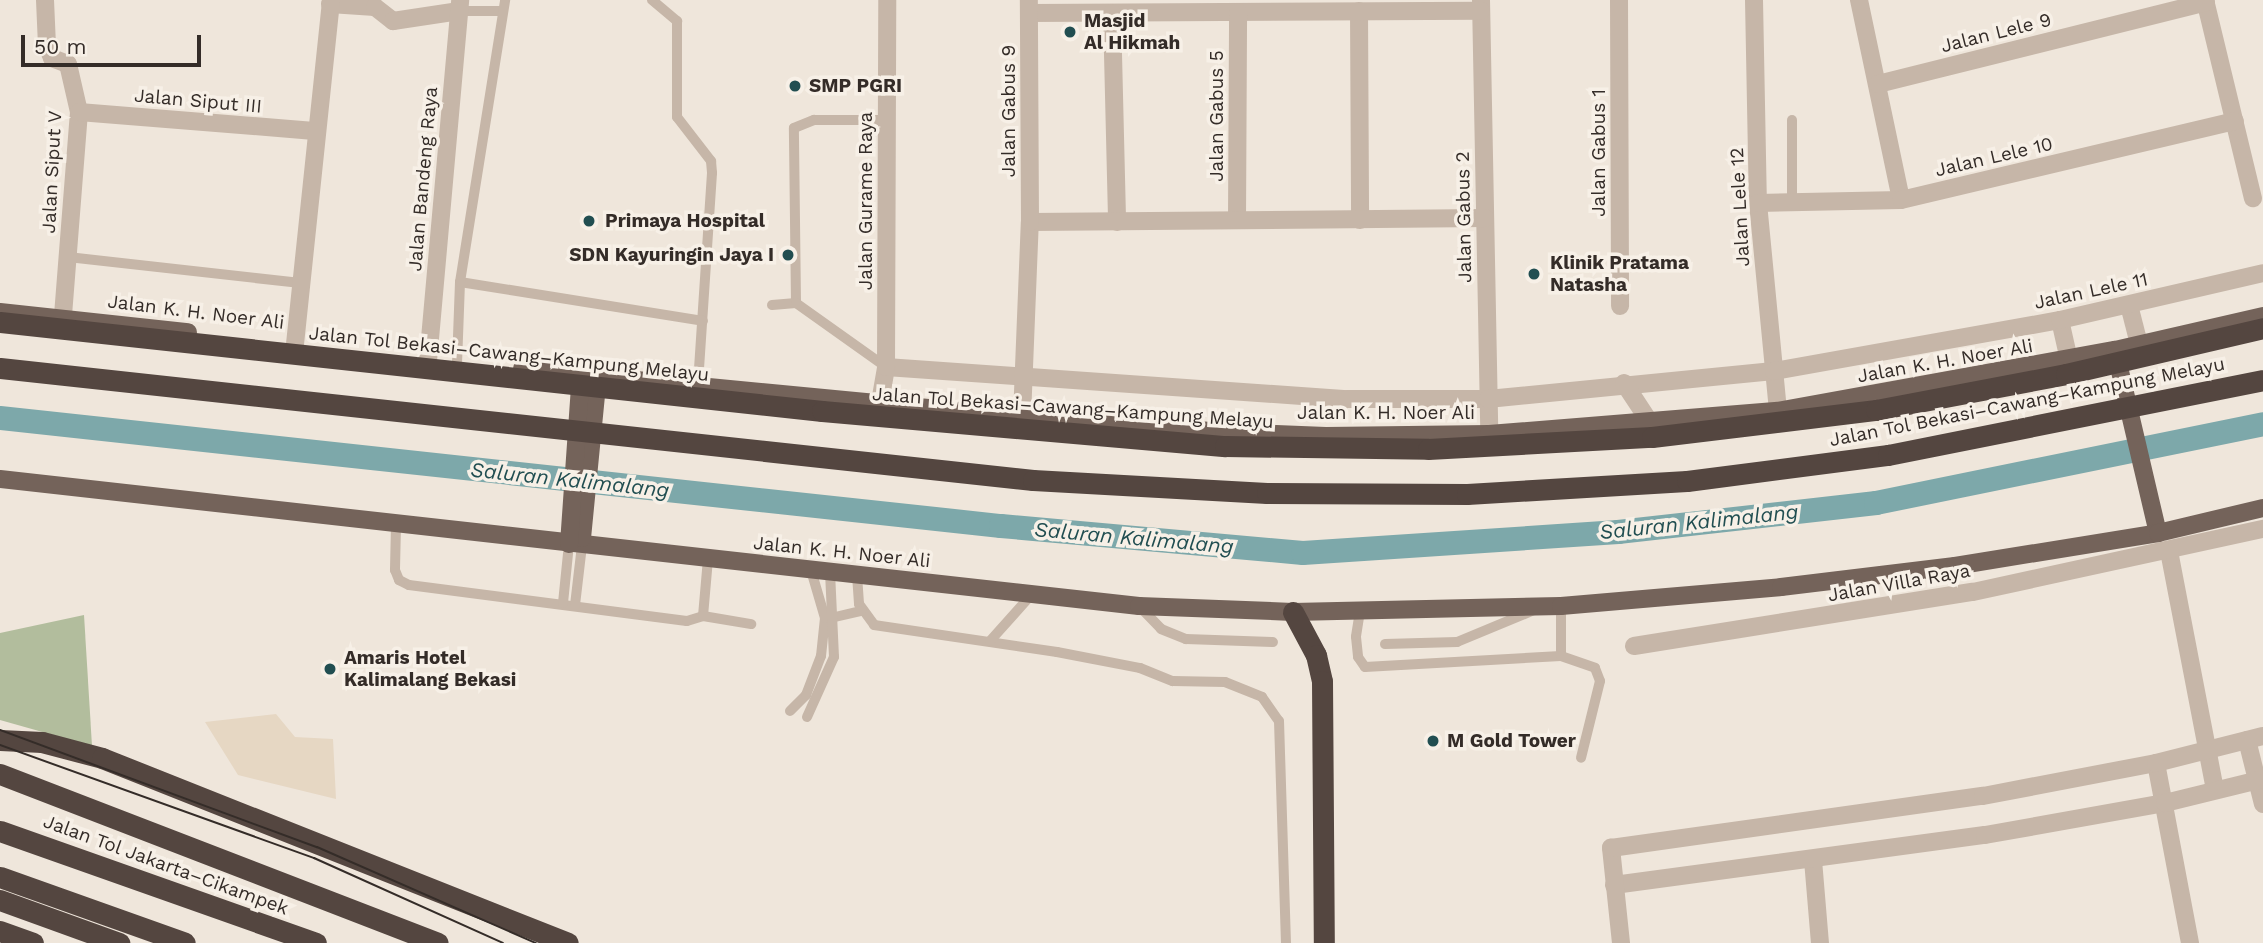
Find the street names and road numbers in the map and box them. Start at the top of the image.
street label: Jalan Lele 9 [1938,8,2054,58]
street label: Jalan Gabus 9 [998,45,1020,177]
street label: Jalan Gabus 5 [1206,50,1228,182]
street label: Jalan Siput III [133,84,263,118]
street label: Jalan Bandeng Raya [404,86,442,272]
street label: Jalan Gabus 1 [1588,89,1610,217]
street label: Jalan Siput V [37,110,67,234]
street label: Jalan Gurame Raya [855,112,877,290]
street label: Jalan Lele 10 [1933,132,2055,182]
street label: Jalan Lele 12 [1725,147,1755,267]
street label: Jalan Gabus 2 [1451,151,1477,283]
street label: Jalan Lele 11 [2032,268,2150,314]
street label: Jalan K. H. Noer Ali [106,290,286,334]
street label: Jalan Tol Bekasi–Cawang–Kampung Melayu [307,322,711,386]
street label: Jalan K. H. Noer Ali [1855,334,2035,388]
street label: Jalan Tol Bekasi–Cawang–Kampung Melayu [1827,352,2227,452]
street label: Jalan Tol Bekasi–Cawang–Kampung Melayu [871,383,1275,433]
street label: Jalan K. H. Noer Ali [1296,402,1476,424]
street label: Jalan K. H. Noer Ali [752,531,932,573]
street label: Jalan Villa Raya [1825,559,1973,607]
street label: Jalan Tol Jakarta–Cikampek [40,810,292,920]

